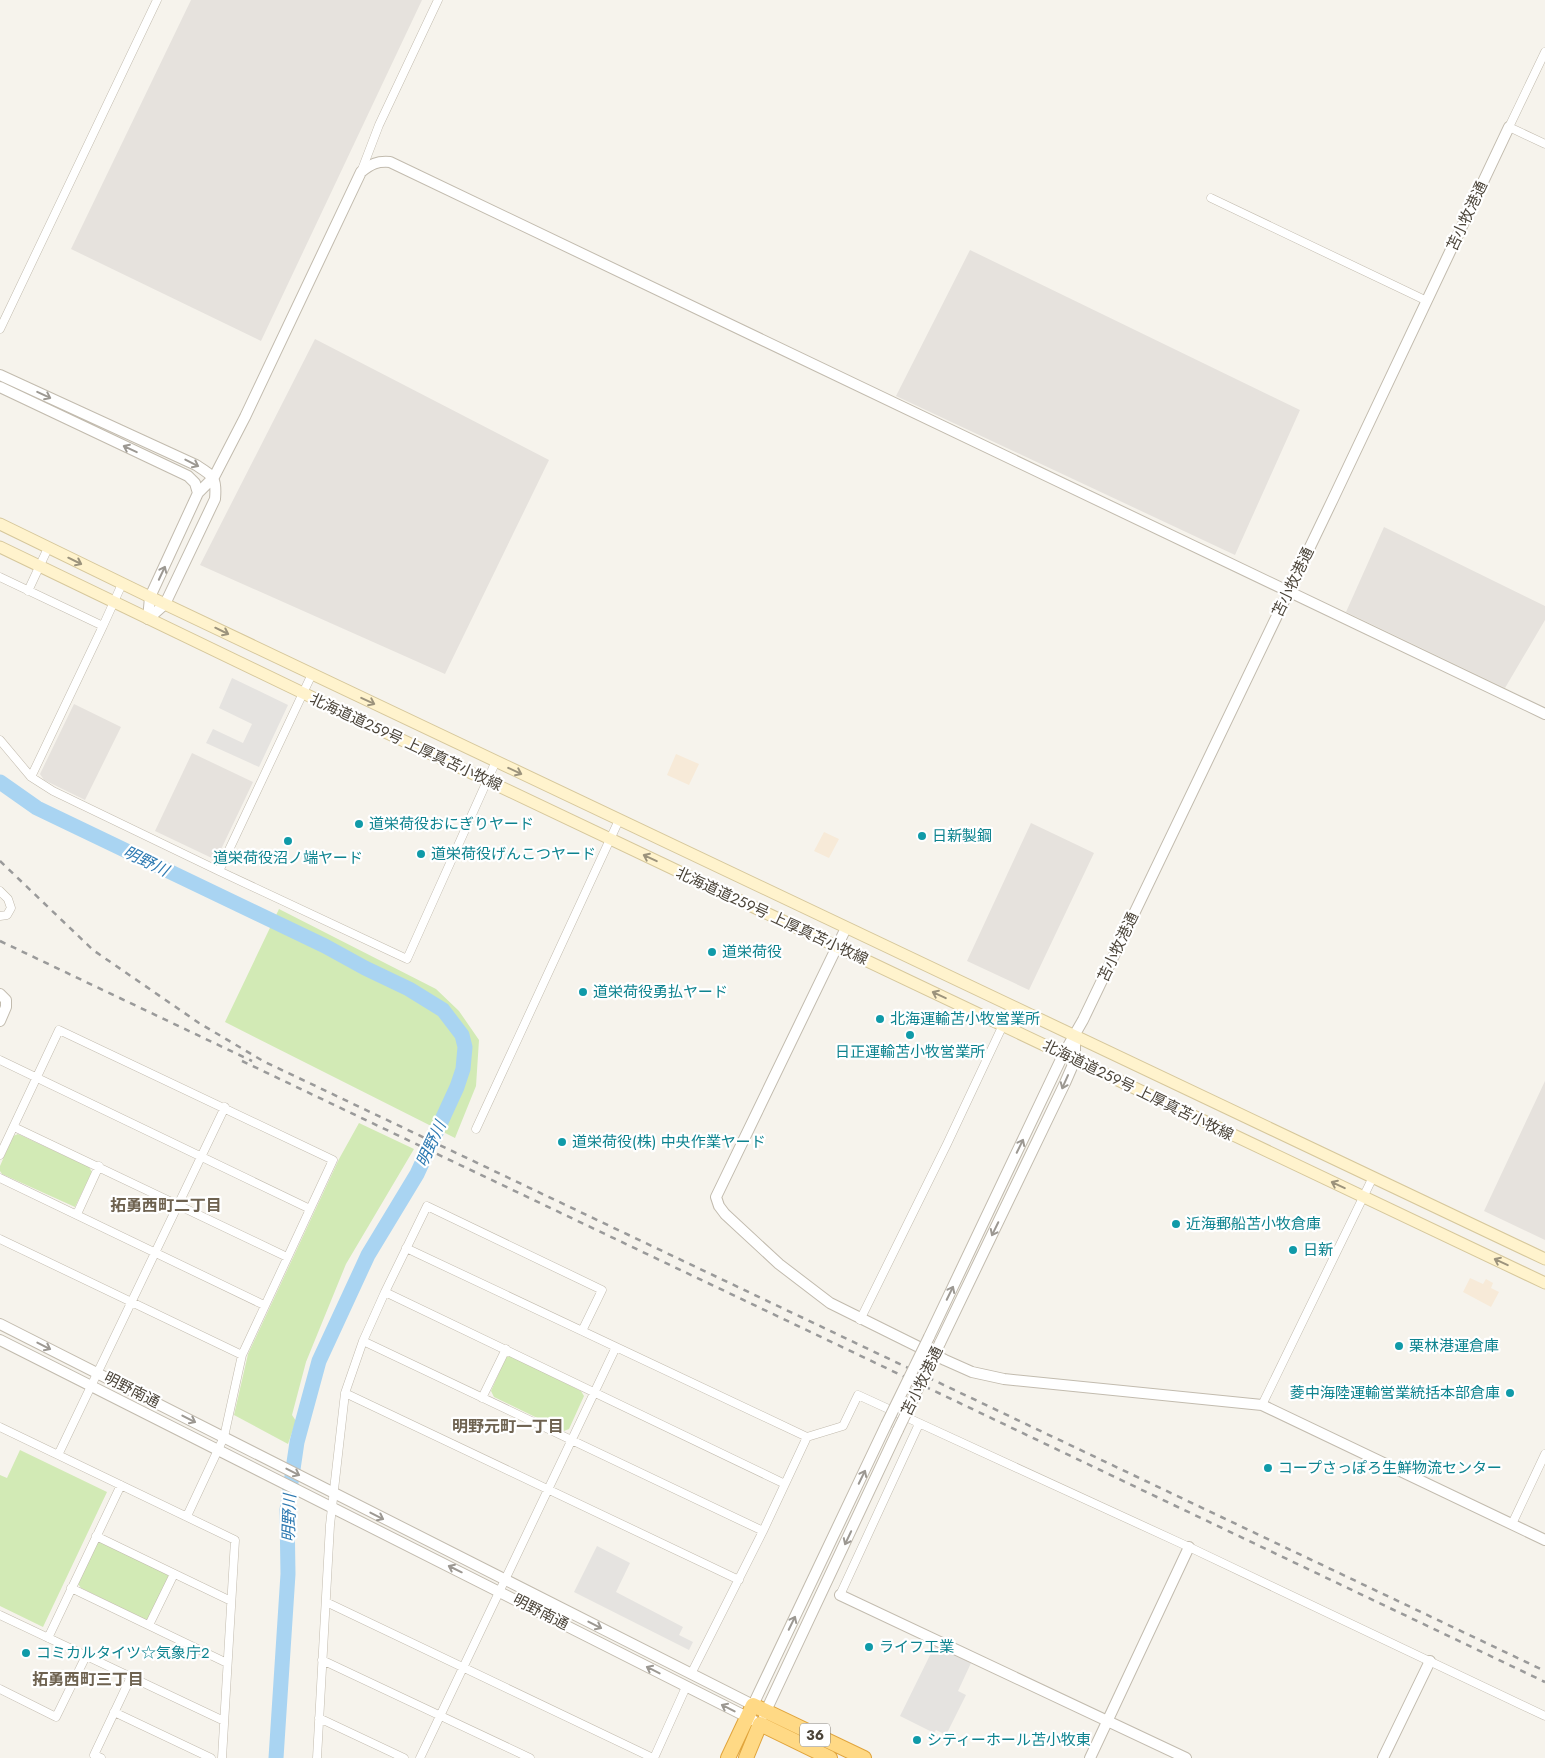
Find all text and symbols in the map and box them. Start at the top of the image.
street label: 苫小牧港通 [1441,177,1493,255]
one-way arrow [36,391,51,401]
one-way arrow [123,444,138,453]
one-way arrow [184,459,199,468]
street label: 苫小牧港通 [1267,543,1319,621]
one-way arrow [67,556,82,566]
one-way arrow [158,566,168,581]
one-way arrow [214,627,229,636]
street label: 北海道道259号 上厚真苫小牧線 [306,688,506,796]
one-way arrow [360,697,375,706]
one-way arrow [507,766,522,776]
place label: 道栄荷役おにぎりヤード [369,813,534,835]
marker: 道栄荷役おにぎりヤード [353,818,365,830]
place label: 日新製鋼 [932,825,992,847]
marker: 日新製鋼 [916,830,928,842]
marker: 道栄荷役沼ノ端ヤード [282,835,294,847]
water label: 明野川 [119,840,174,883]
place label: 道栄荷役げんこつヤード [431,843,596,865]
place label: 道栄荷役沼ノ端ヤード [213,847,363,869]
marker: 道栄荷役げんこつヤード [415,848,427,860]
one-way arrow [643,852,658,862]
street label: 北海道道259号 上厚真苫小牧線 [672,862,872,970]
street label: 苫小牧港通 [1092,908,1144,986]
place label: 道栄荷役 [722,941,782,963]
marker: 道栄荷役 [706,946,718,958]
place label: 道栄荷役勇払ヤード [593,981,728,1003]
marker: 道栄荷役勇払ヤード [577,986,589,998]
one-way arrow [932,990,947,999]
place label: 北海運輸苫小牧営業所 [890,1008,1040,1030]
marker: 北海運輸苫小牧営業所 [874,1013,886,1025]
marker: 日正運輸苫小牧営業所 [904,1029,916,1041]
street label: 北海道道259号 上厚真苫小牧線 [1039,1034,1237,1146]
place label: 日正運輸苫小牧営業所 [835,1041,985,1063]
one-way arrow [1060,1074,1069,1089]
water label: 明野川 [410,1116,452,1171]
place label: 道栄荷役(株) 中央作業ヤード [572,1131,766,1153]
marker: 道栄荷役(株) 中央作業ヤード [556,1136,568,1148]
one-way arrow [1016,1139,1025,1154]
one-way arrow [1331,1180,1346,1189]
district label: 拓勇西町二丁目 [110,1194,222,1217]
place label: 近海郵船苫小牧倉庫 [1186,1213,1321,1235]
marker: 近海郵船苫小牧倉庫 [1170,1218,1182,1230]
one-way arrow [990,1221,999,1236]
place label: 日新 [1303,1239,1333,1261]
marker: 日新 [1287,1244,1299,1256]
one-way arrow [1494,1257,1509,1266]
one-way arrow [946,1286,955,1301]
place label: 栗林港運倉庫 [1409,1335,1499,1357]
marker: 栗林港運倉庫 [1393,1340,1405,1352]
one-way arrow [36,1341,51,1351]
street label: 苫小牧港通 [896,1342,948,1420]
street label: 明野南通 [100,1367,164,1413]
place label: 菱中海陸運輸営業統括本部倉庫 [1290,1382,1500,1404]
marker: 菱中海陸運輸営業統括本部倉庫 [1504,1387,1516,1399]
one-way arrow [181,1415,196,1424]
district label: 明野元町一丁目 [452,1415,564,1438]
place label: コープさっぽろ生鮮物流センター [1278,1457,1502,1479]
marker: コープさっぽろ生鮮物流センター [1262,1462,1274,1474]
one-way arrow [285,1468,300,1477]
one-way arrow [858,1470,867,1485]
water label: 明野川 [277,1492,301,1542]
one-way arrow [369,1512,384,1521]
one-way arrow [842,1530,852,1545]
one-way arrow [448,1564,463,1573]
street label: 明野南通 [509,1589,573,1635]
one-way arrow [788,1616,797,1631]
one-way arrow [587,1621,602,1630]
place label: ライフ工業 [879,1636,954,1658]
marker: ライフ工業 [863,1641,875,1653]
place label: コミカルタイツ☆気象庁2 [36,1642,210,1664]
marker: コミカルタイツ☆気象庁2 [20,1647,32,1659]
one-way arrow [646,1665,661,1674]
district label: 拓勇西町三丁目 [32,1668,144,1691]
one-way arrow [720,1703,735,1713]
road number: 36 [800,1724,830,1746]
place label: シティーホール苫小牧東 [927,1729,1091,1751]
marker: シティーホール苫小牧東 [911,1734,923,1746]

